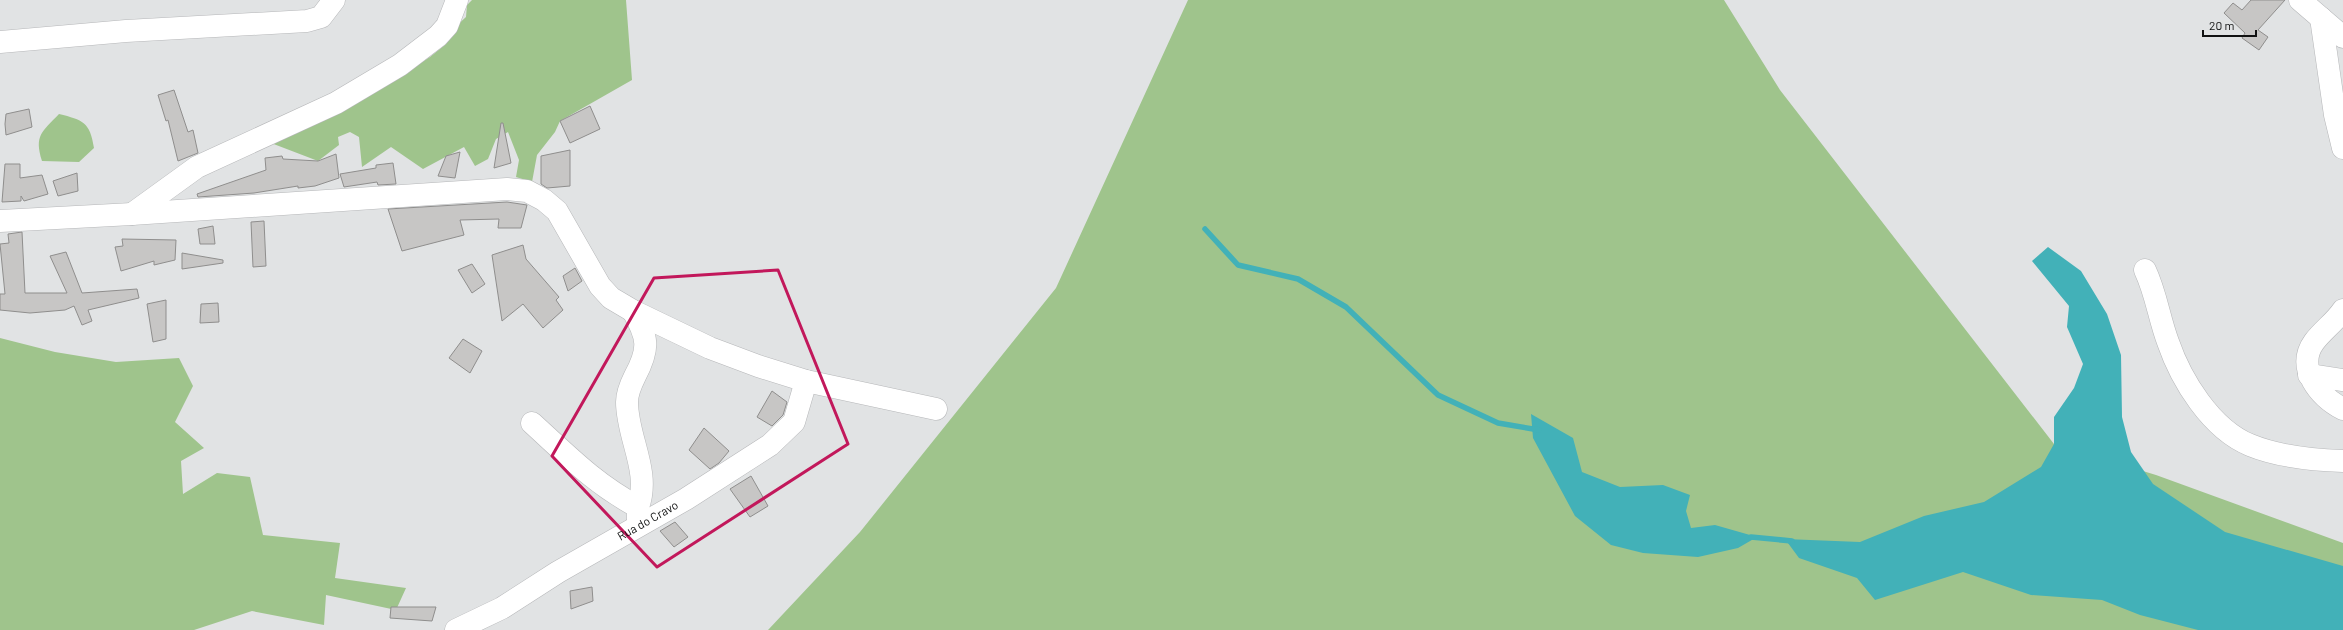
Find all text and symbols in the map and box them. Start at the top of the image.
scale bar [2203,12,2256,38]
text: 20 m [2209,18,2235,32]
street label: Rua do Cravo [615,497,680,543]

